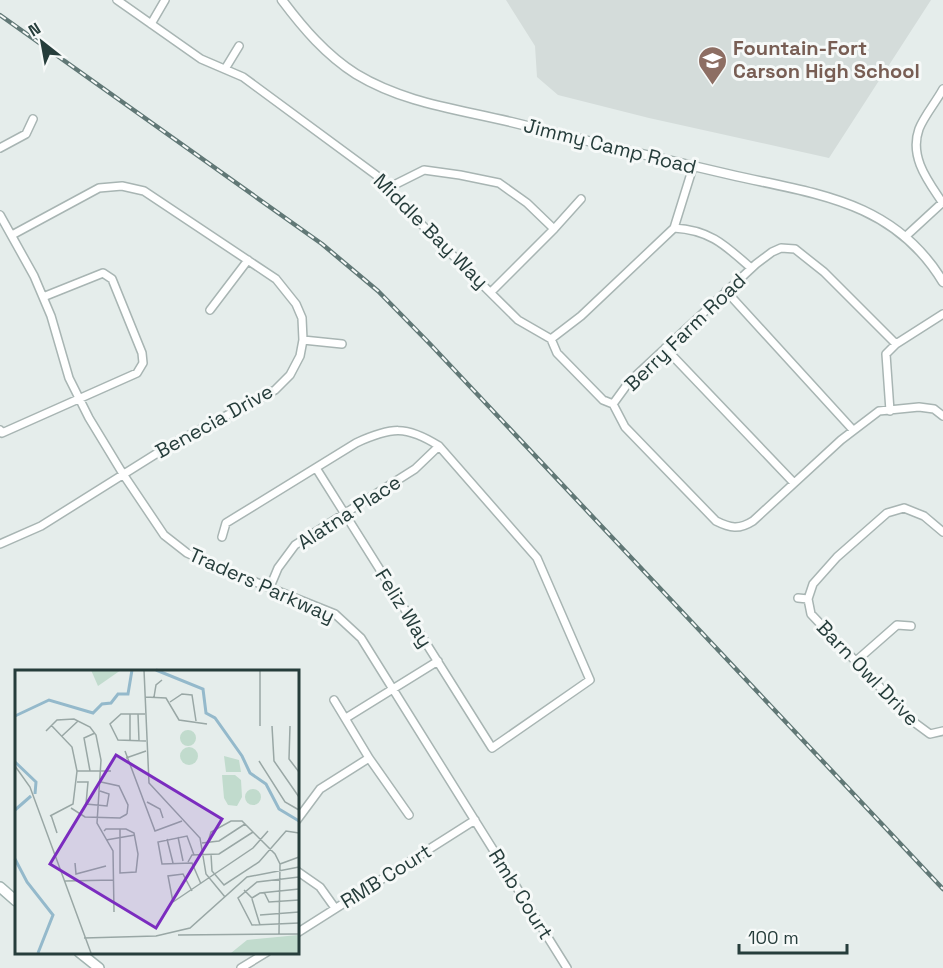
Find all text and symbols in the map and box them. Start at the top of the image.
north arrow [12,12,72,72]
text: N [25,18,45,41]
place label: Fountain-Fort Carson High School [733,35,920,84]
school or university icon: Fountain-Fort Carson High School [696,44,728,86]
street label: Jimmy Camp Road [521,112,699,180]
street label: Middle Bay Way [368,168,494,294]
street label: Berry Farm Road [619,268,751,396]
street label: Benecia Drive [151,378,277,464]
street label: Alatna Place [292,469,406,555]
street label: Traders Parkway [185,541,339,629]
street label: Feliz Way [370,564,438,652]
street label: Barn Owl Drive [811,615,925,731]
inset map [15,670,298,953]
street label: RMB Court [336,838,436,914]
street label: Rmb Court [483,844,559,944]
scale bar [739,917,847,955]
text: 100 m [748,926,799,949]

